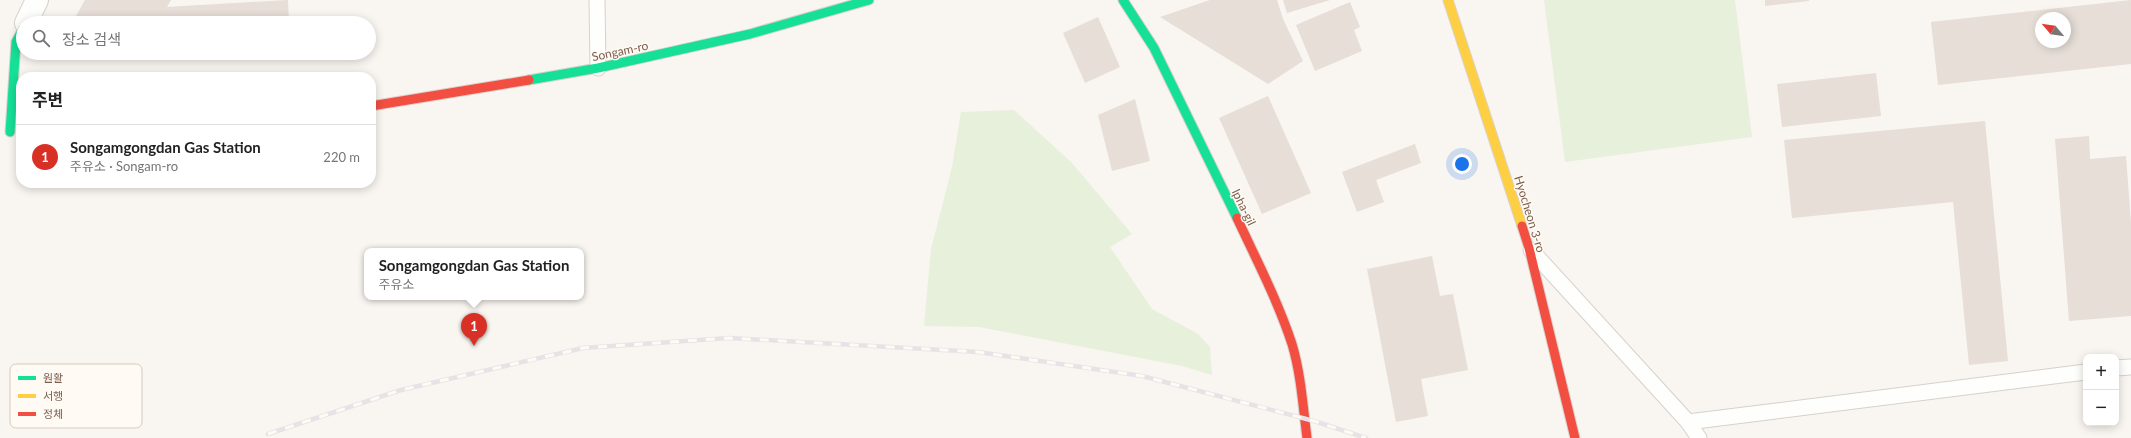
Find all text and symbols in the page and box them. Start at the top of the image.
north arrow [2035,12,2071,48]
search box [16,16,376,60]
icon: search [30,27,52,49]
text: 장소 검색 [62,30,121,48]
street label: Songam-ro [590,38,650,64]
text: 주변 [32,89,63,110]
text: Songamgongdan Gas Station [70,138,261,156]
text: 1 [41,149,49,165]
text: 220 m [323,149,360,165]
your location [1452,154,1472,174]
text: 주유소 · Songam-ro [70,158,178,174]
street label: Hyocheon 3-ro [1511,174,1549,254]
street label: Ipha-gil [1229,186,1259,228]
popup [364,248,584,300]
text: Songamgongdan Gas Station [379,256,569,274]
text: 주유소 [379,276,415,292]
pin: 1 [461,313,487,346]
map controls [2083,354,2119,426]
button: + [2083,354,2119,390]
legend [10,364,142,428]
text: 원활 [43,371,63,384]
text: 서행 [43,389,63,402]
button: − [2083,390,2119,426]
text: 정체 [43,407,63,420]

